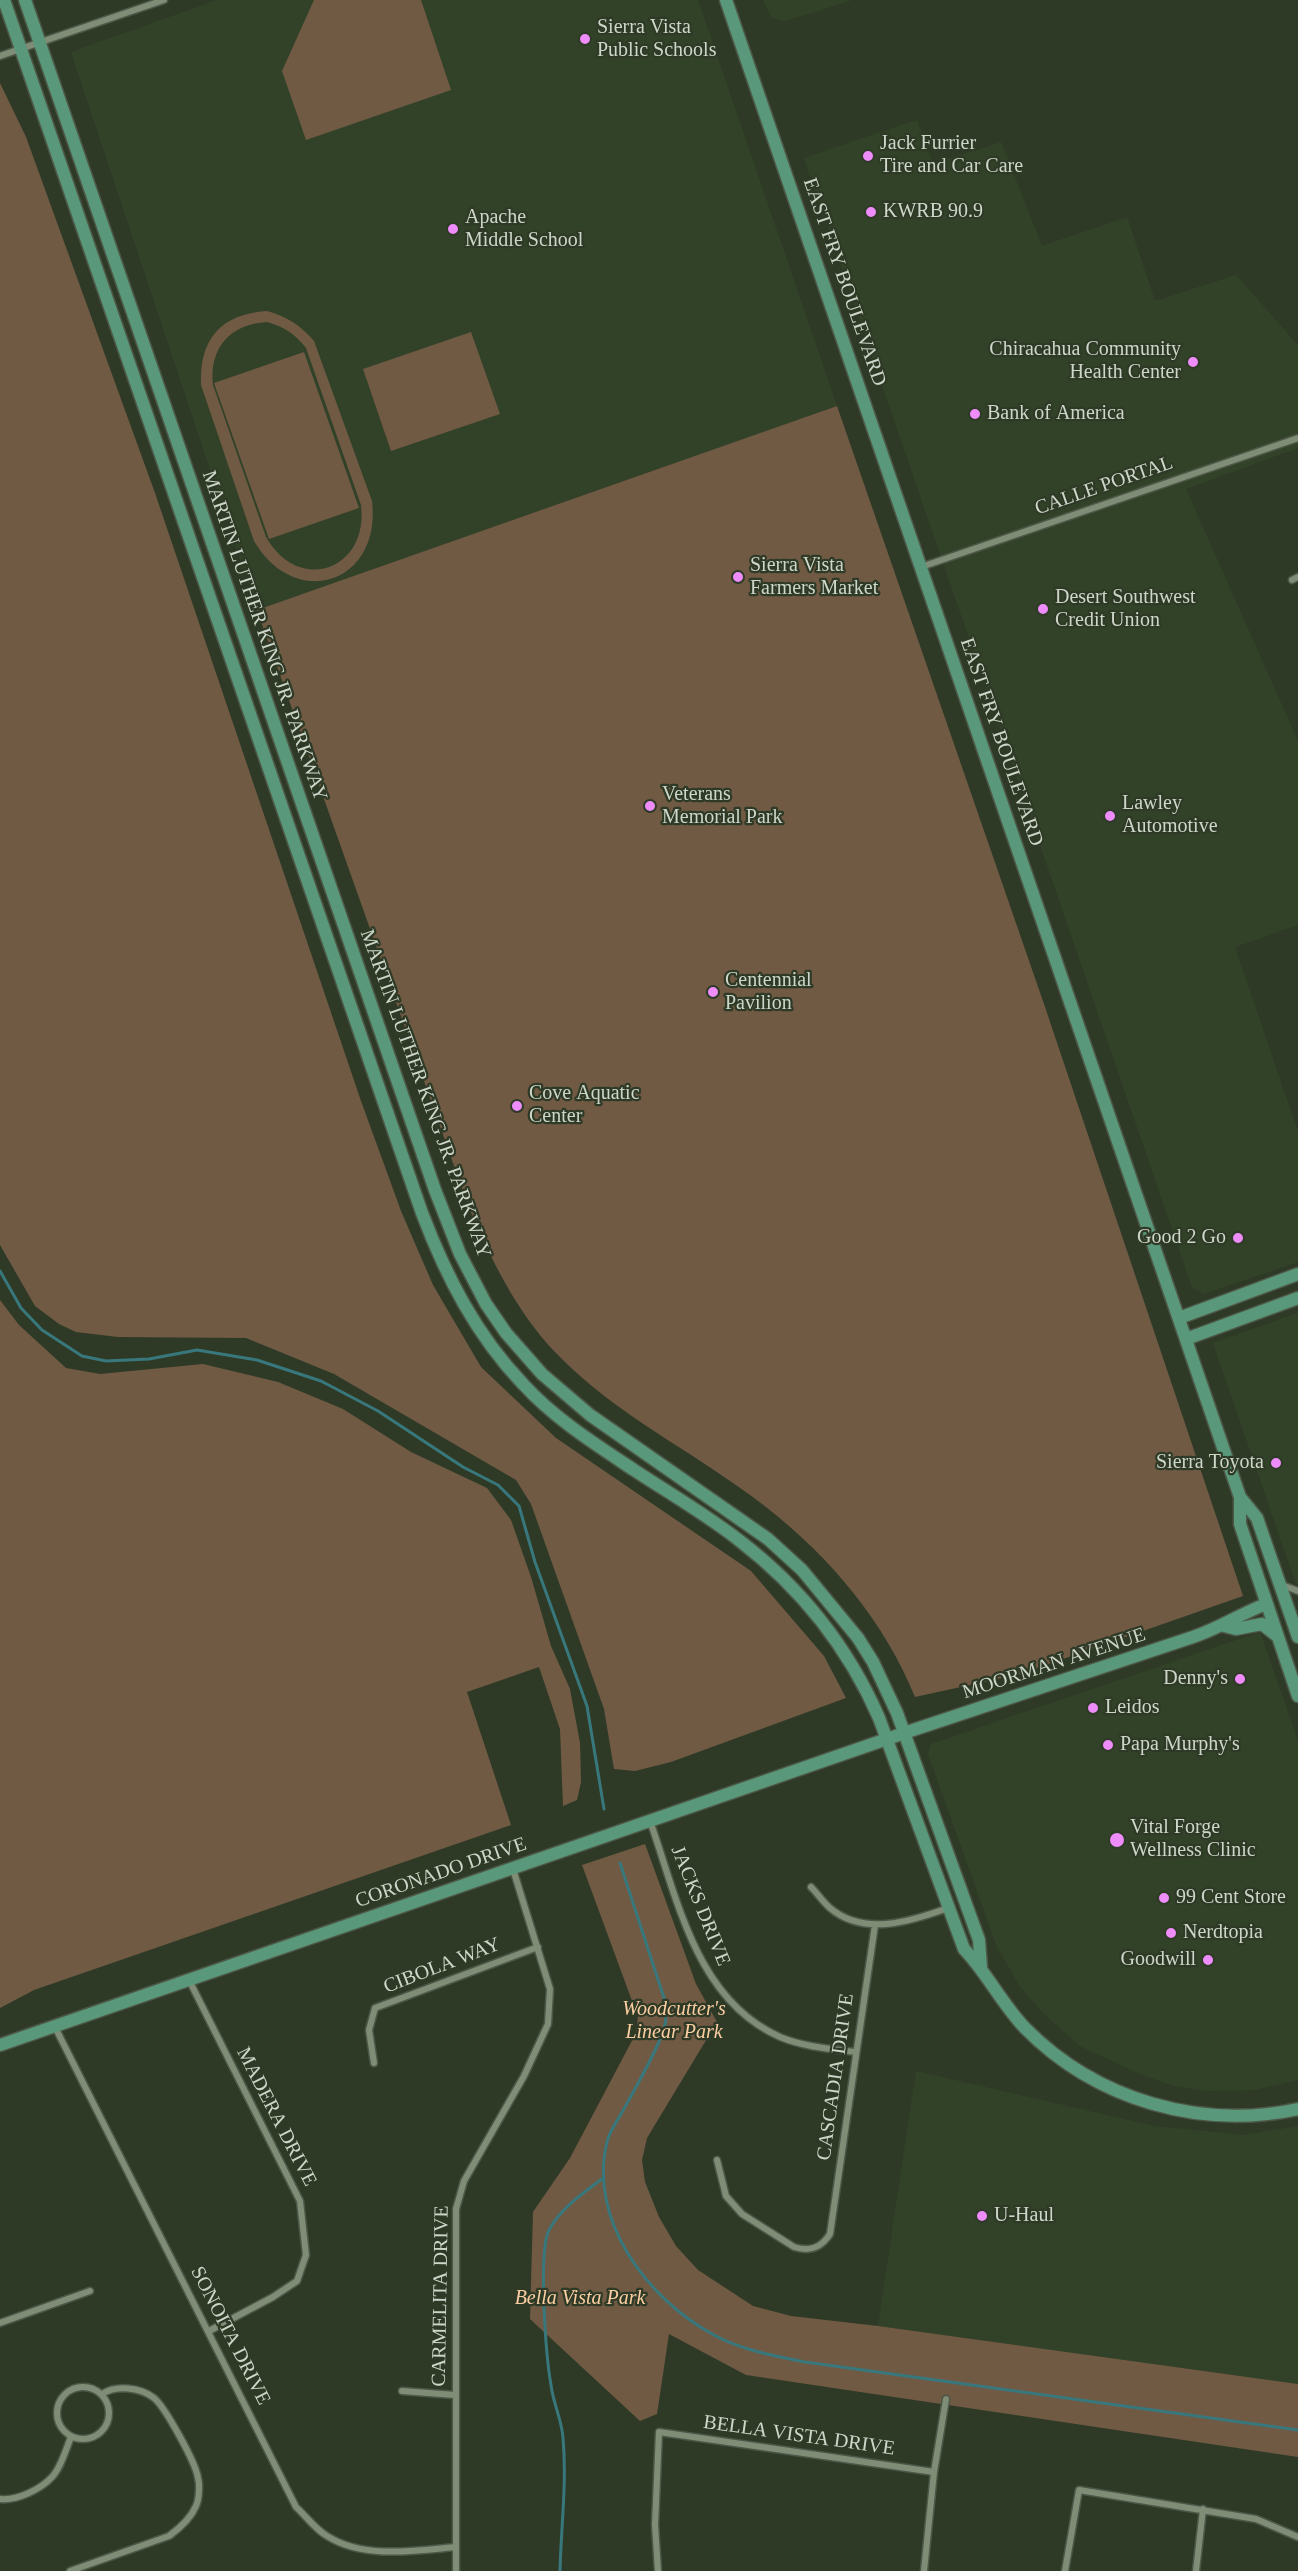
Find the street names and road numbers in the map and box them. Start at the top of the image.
street label: EAST FRY BOULEVARD [797,175,891,389]
street label: CALLE PORTAL [1032,451,1176,521]
street label: MARTIN LUTHER KING JR. PARKWAY [196,468,332,804]
street label: EAST FRY BOULEVARD [954,635,1048,849]
street label: MARTIN LUTHER KING JR. PARKWAY [354,926,496,1262]
street label: MOORMAN AVENUE [959,1623,1149,1705]
street label: CORONADO DRIVE [352,1832,530,1914]
street label: JACKS DRIVE [665,1843,735,1969]
street label: CIBOLA WAY [380,1933,504,1999]
street label: CASCADIA DRIVE [812,1992,860,2162]
street label: MADERA DRIVE [231,2043,321,2191]
street label: CARMELITA DRIVE [427,2205,455,2387]
street label: SONOITA DRIVE [185,2263,275,2409]
street label: BELLA VISTA DRIVE [702,2411,896,2461]

